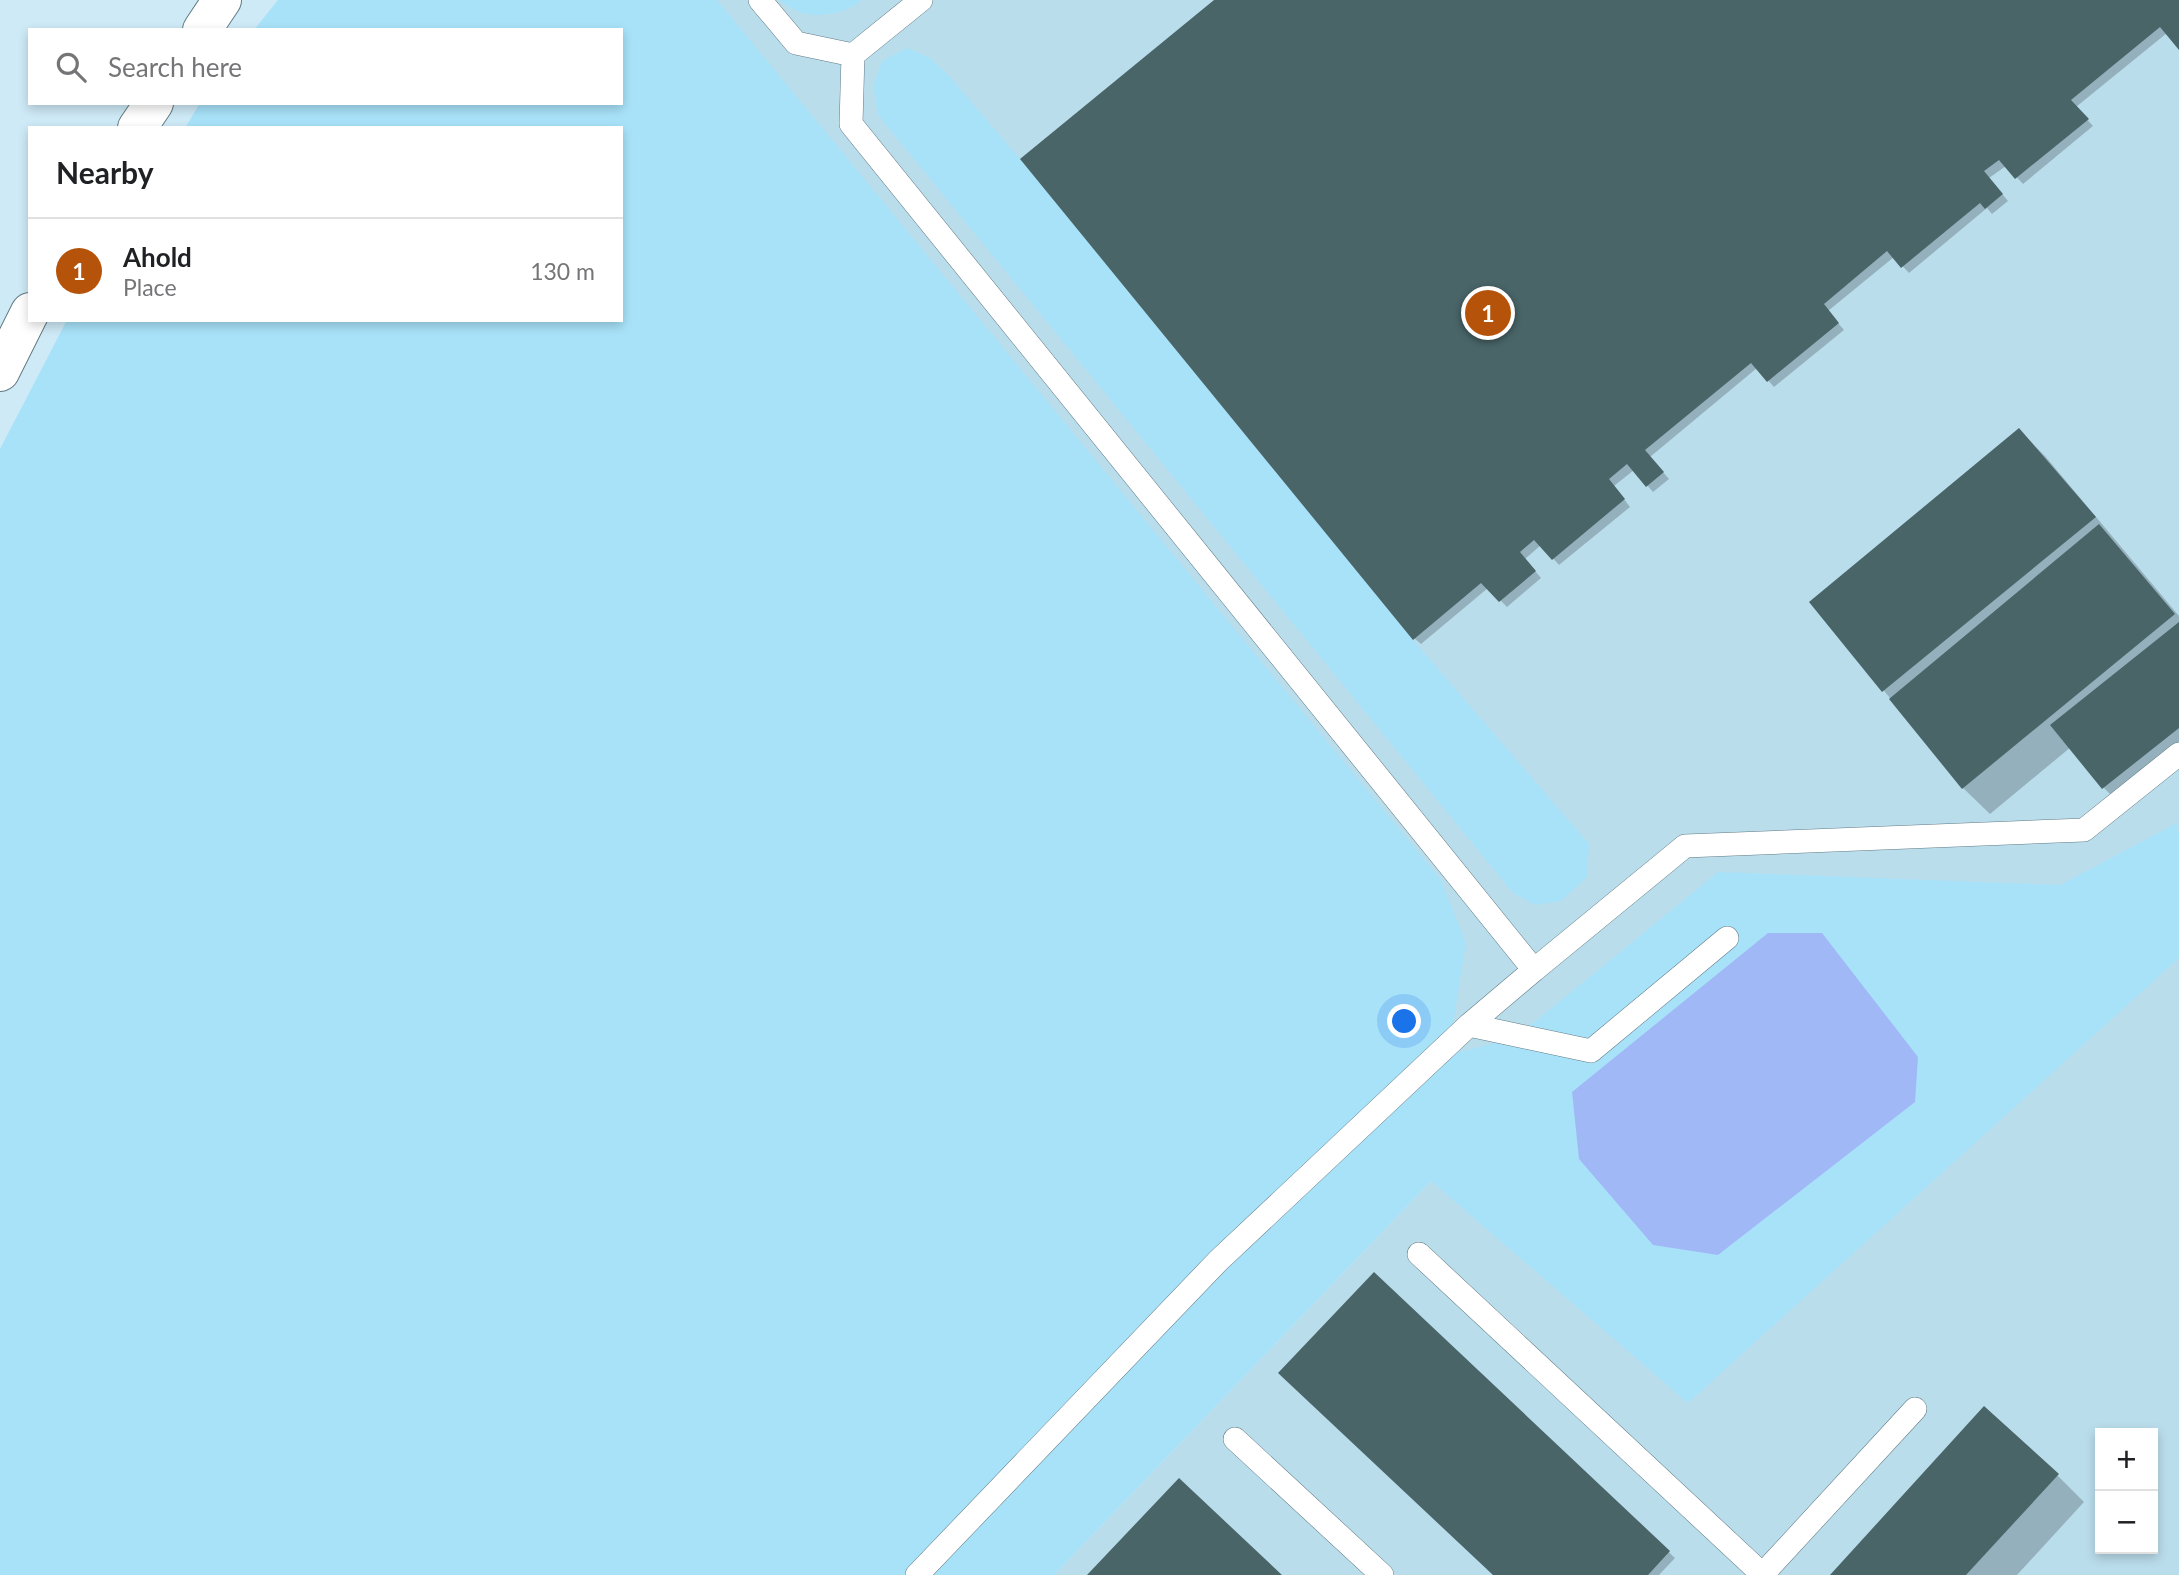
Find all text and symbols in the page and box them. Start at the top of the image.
search box [28,28,623,105]
icon: search [52,48,90,86]
text: Search here [108,51,242,83]
text: Nearby [56,154,154,190]
text: Ahold [123,241,192,273]
text: 1 [72,257,86,285]
text: 130 m [530,257,595,285]
text: Place [123,273,177,301]
pin: 1 [1465,287,1511,339]
your location [1387,1004,1421,1038]
map controls [2095,1428,2158,1554]
button: + [2095,1428,2158,1491]
button: − [2095,1491,2158,1554]

